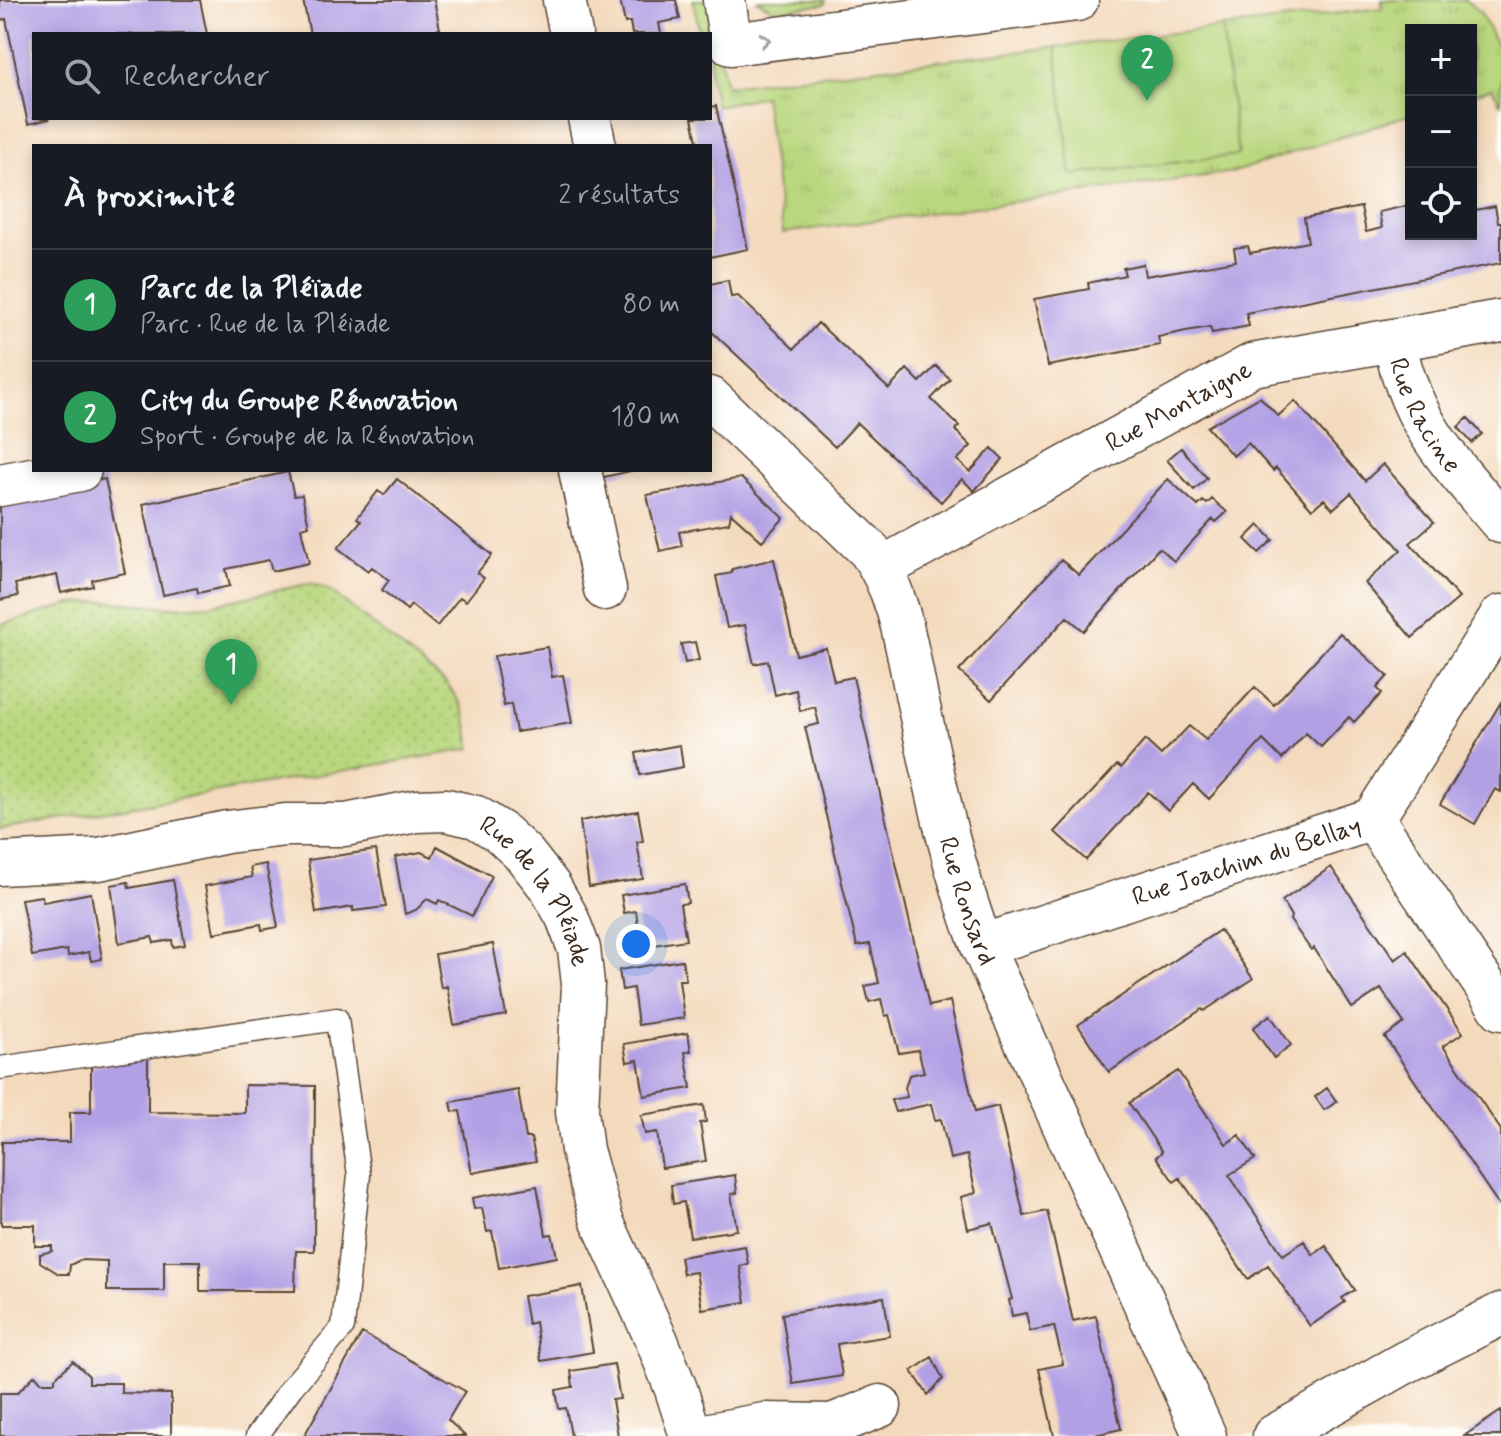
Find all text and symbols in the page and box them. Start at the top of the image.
map controls [1405,24,1477,240]
button: + [1405,24,1477,96]
one-way arrow [759,31,772,48]
search box [32,32,712,120]
pin: 2 [1121,35,1173,101]
icon: search [60,54,104,98]
text: Rechercher [124,57,270,96]
button: − [1405,96,1477,168]
button: locate [1405,168,1477,240]
text: À proximité [64,174,235,219]
text: 2 résultats [558,179,680,213]
text: Parc de la Pléïade [140,269,363,308]
text: 1 [84,288,96,322]
text: 80 m [623,288,680,322]
text: Parc · Rue de la Pléiade [140,308,390,342]
street label: Rue Montaigne [1100,353,1259,461]
street label: Rue Racine [1380,354,1468,481]
text: City du Groupe Rénovation [140,381,458,420]
text: 2 [84,400,96,434]
text: 180 m [611,400,680,434]
text: Sport · Groupe de la Rénovation [140,420,475,454]
pin: 1 [205,639,257,705]
street label: Rue de la Pléiade [472,808,596,969]
street label: Rue Joachim du Bellay [1128,809,1366,915]
street label: Rue Ronsard [930,833,1003,971]
your location [616,924,656,964]

